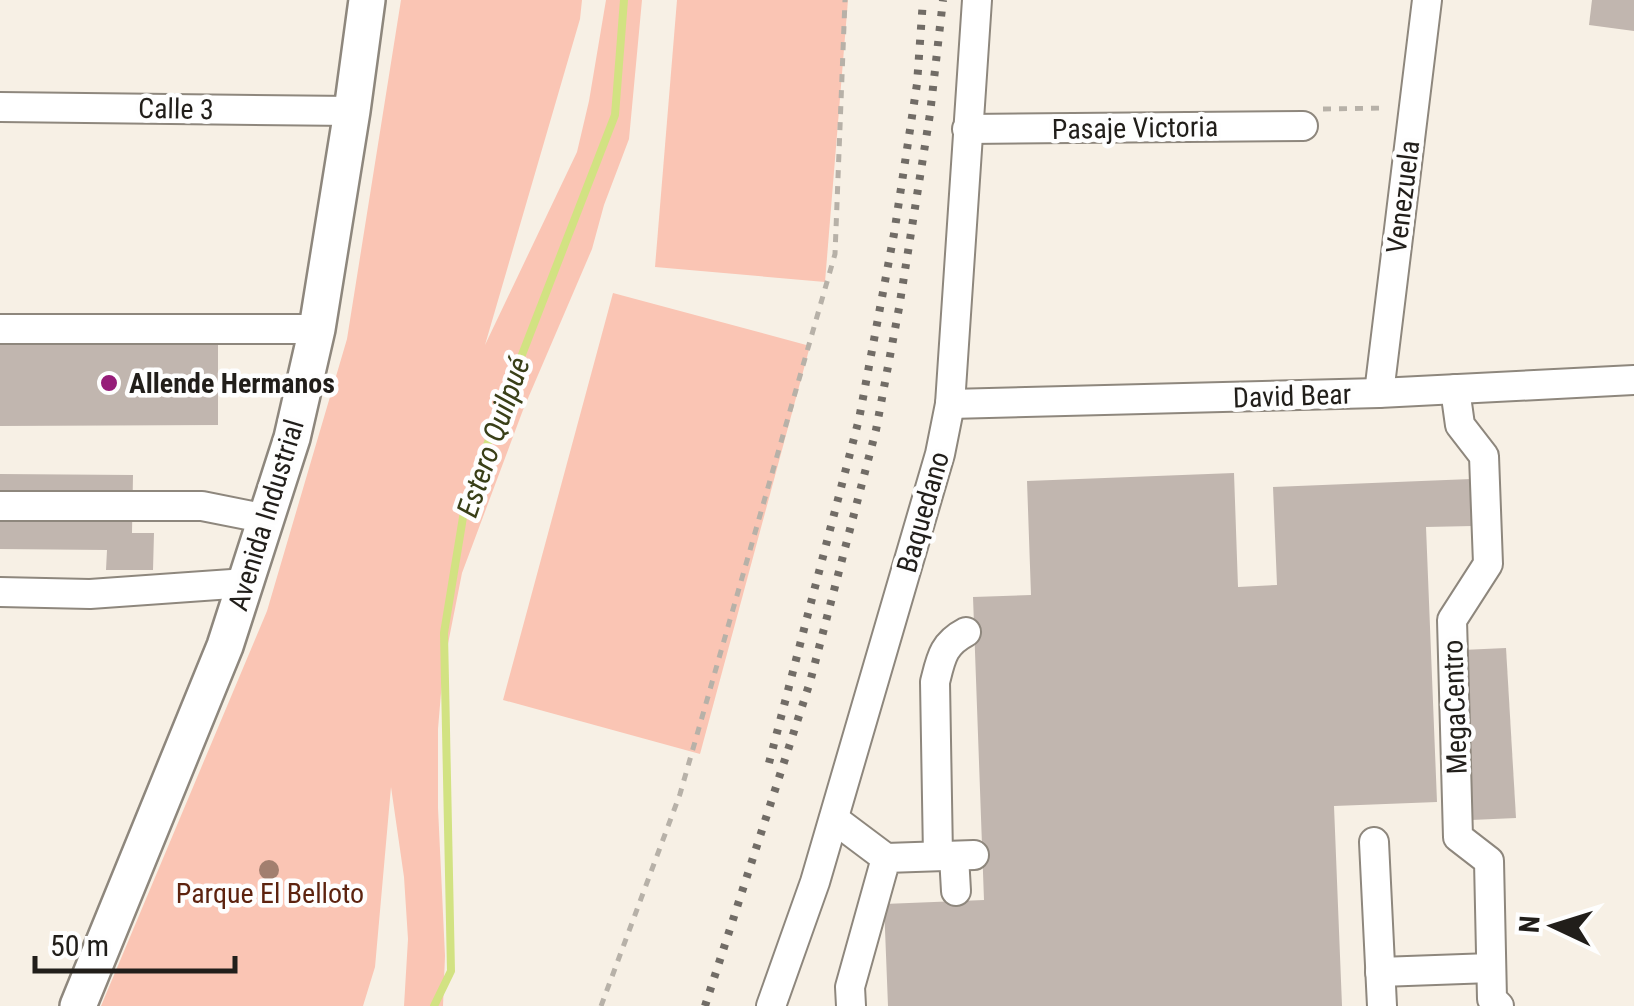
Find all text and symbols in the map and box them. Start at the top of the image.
street label: Calle 3 [138,92,214,126]
street label: Pasaje Victoria [1052,110,1218,146]
street label: Venezuela [1380,139,1426,255]
water label: Estero Quilpué [449,352,537,522]
place label: Allende Hermanos [129,367,335,400]
marker: Allende Hermanos [98,372,120,394]
street label: David Bear [1232,377,1352,415]
street label: Avenida Industrial [221,416,311,614]
street label: Baquedano [890,448,956,576]
street label: MegaCentro [1436,639,1474,775]
north arrow [1504,876,1604,976]
park label: Parque El Belloto [176,877,364,910]
scale bar [35,911,235,973]
text: N [1513,915,1547,934]
text: 50 m [50,928,109,963]

